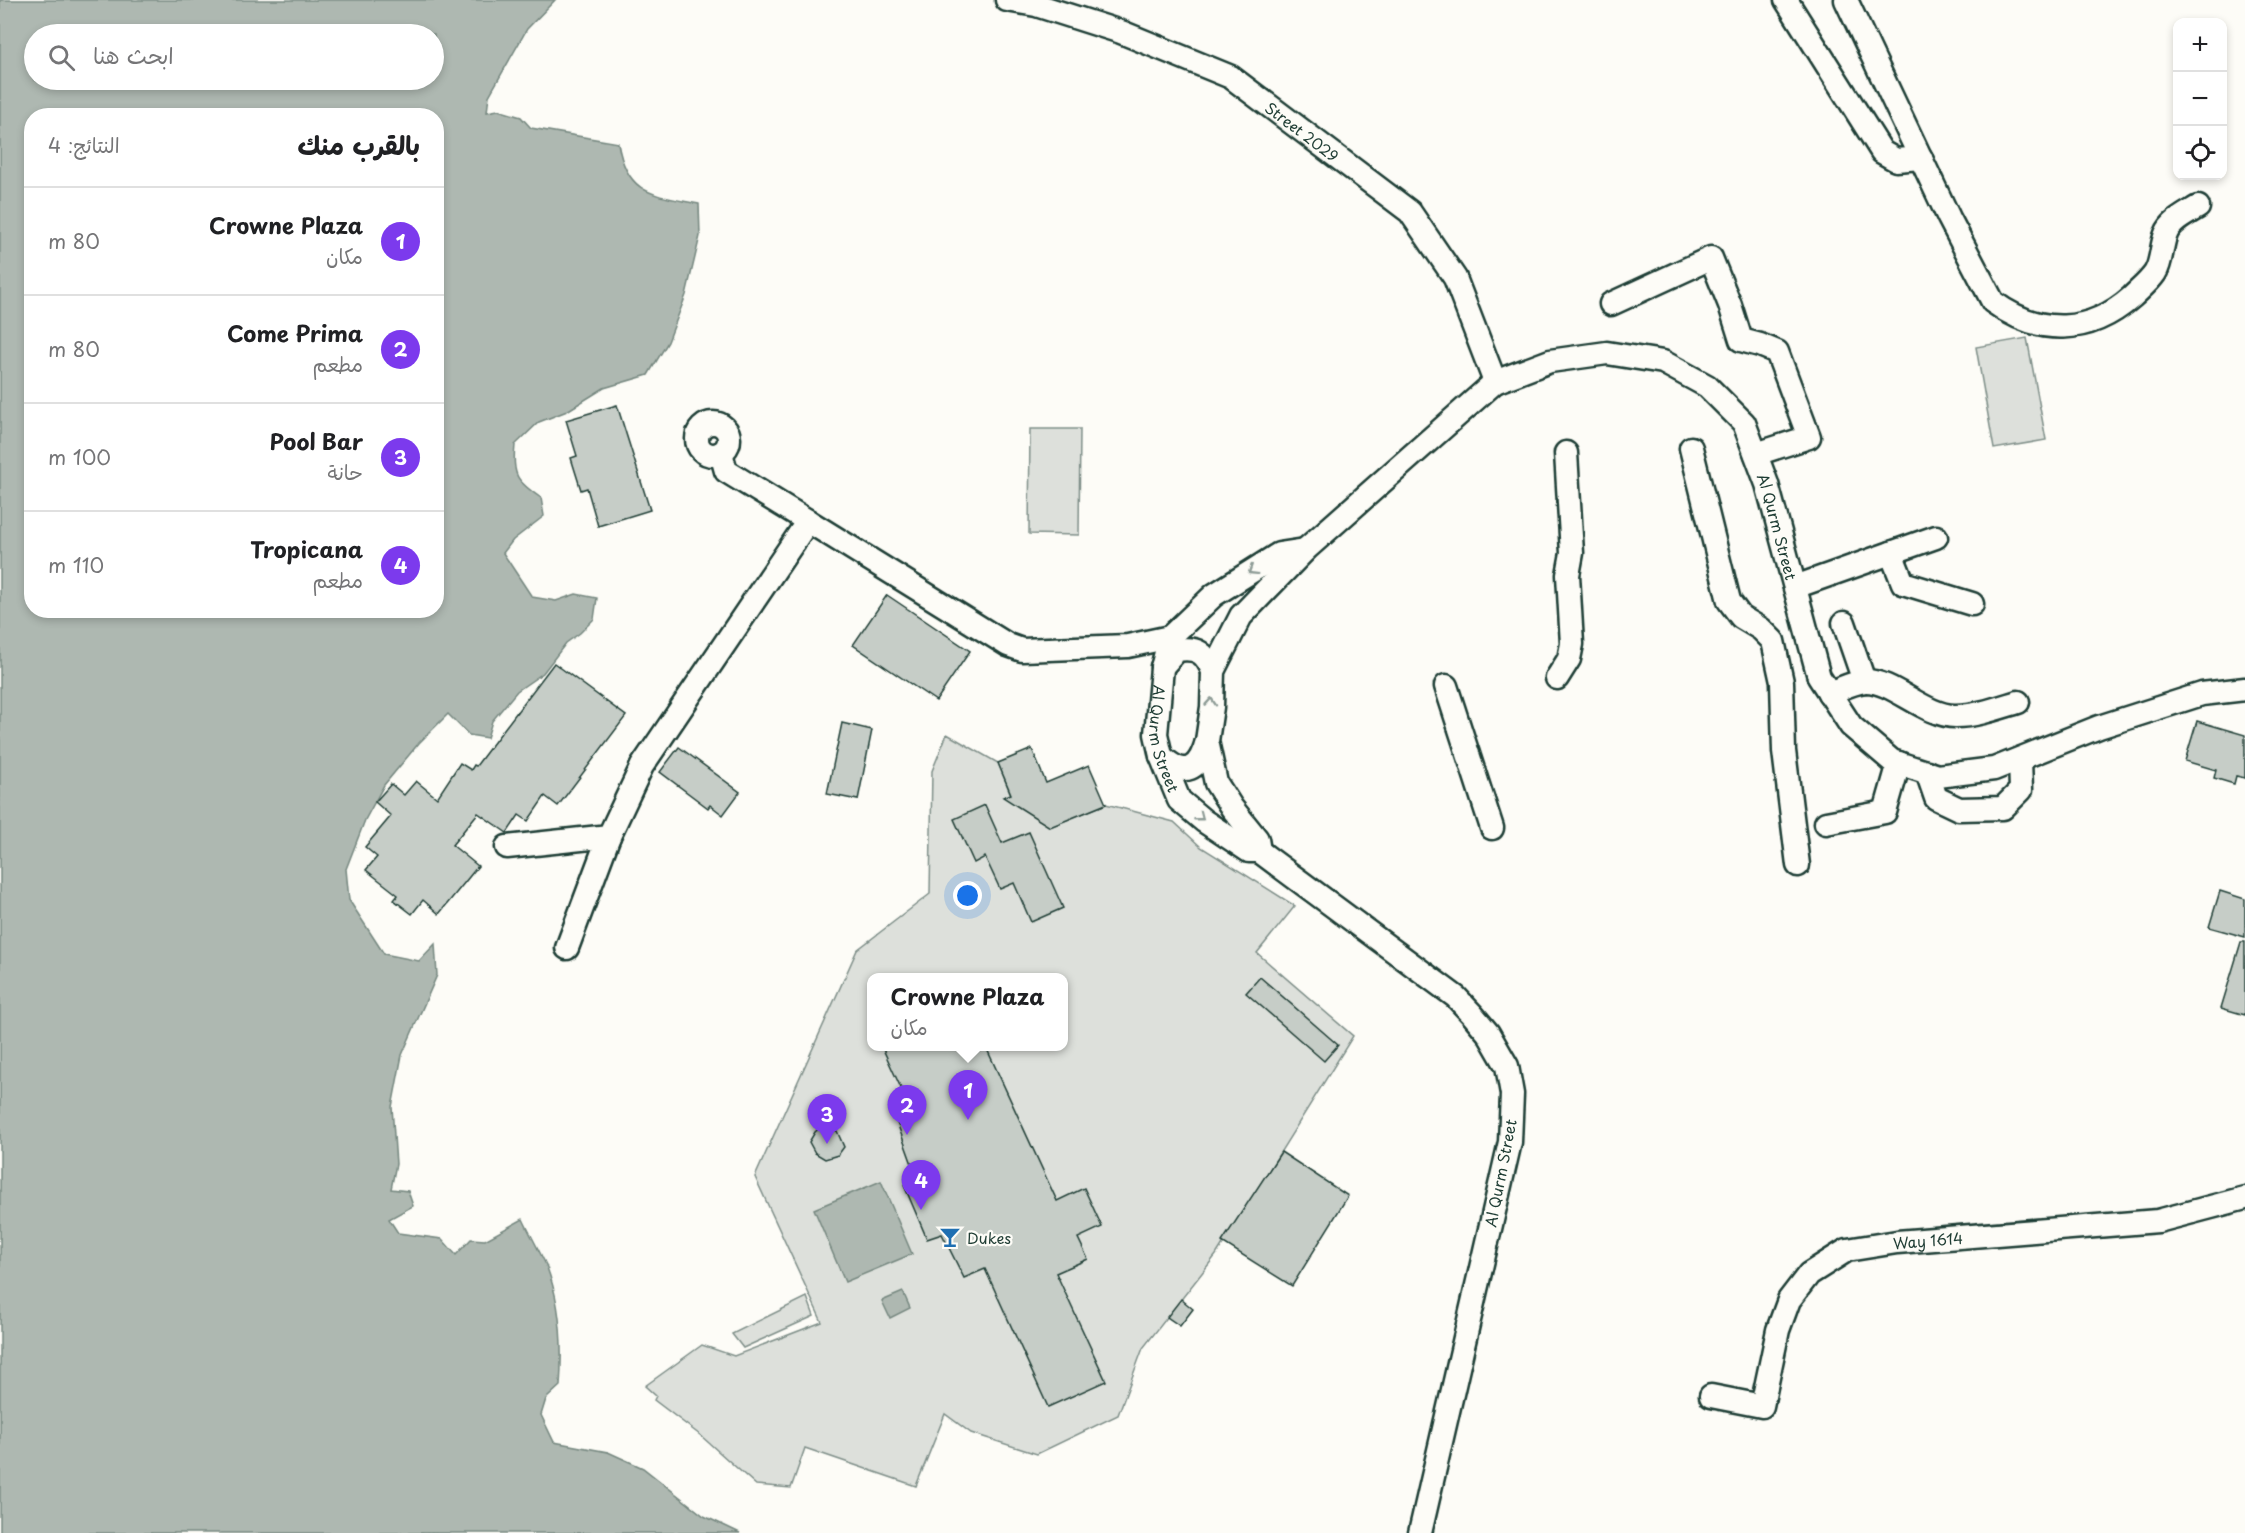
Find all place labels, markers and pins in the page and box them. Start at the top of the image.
pin: 1 [948,1070,988,1120]
pin: 2 [888,1086,926,1135]
pin: 3 [808,1094,846,1144]
pin: 4 [902,1160,940,1210]
bar icon: Dukes [938,1225,962,1249]
place label: Dukes [967,1226,1011,1249]

